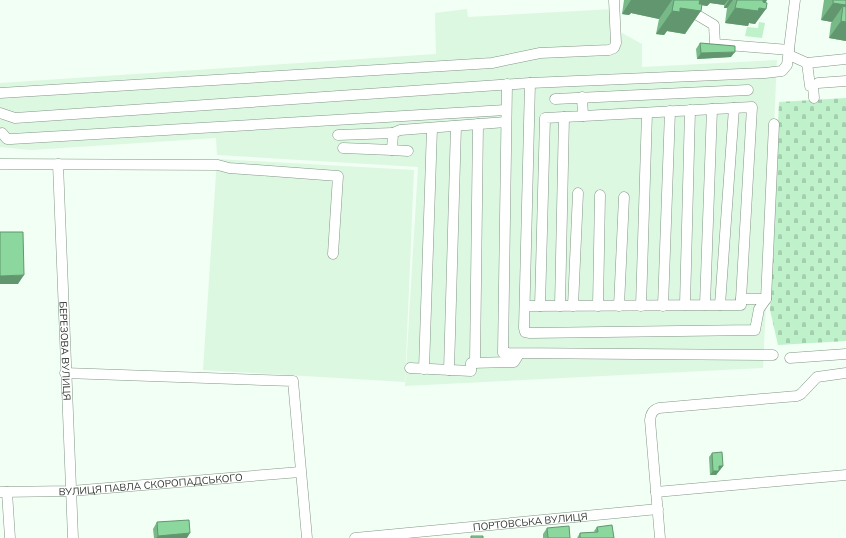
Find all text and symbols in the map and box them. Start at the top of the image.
street label: БЕРЕЗОВА ВУЛИЦЯ [57,301,73,401]
street label: ВУЛИЦЯ ПАВЛА СКОРОПАДСЬКОГО [59,471,244,498]
street label: ПОРТОВСЬКА ВУЛИЦЯ [472,510,588,534]

